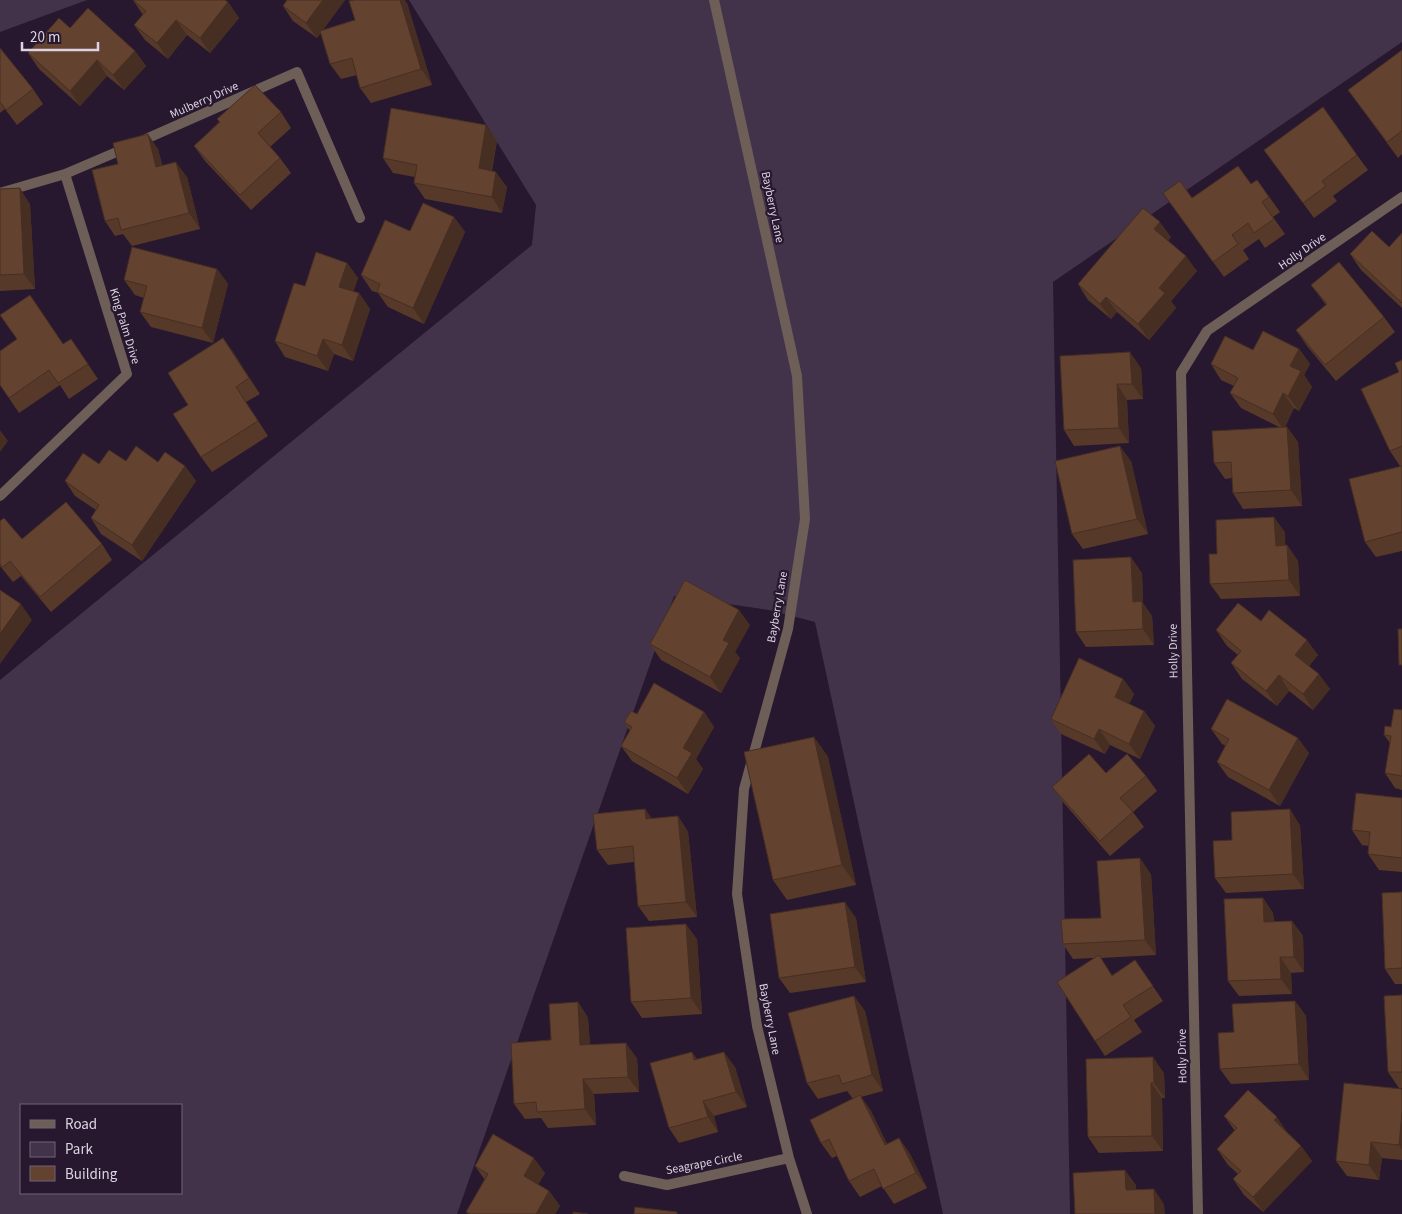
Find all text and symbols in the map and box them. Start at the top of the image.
scale bar [22,20,99,52]
text: 20 m [30,27,60,48]
street label: Mulberry Drive [167,78,241,123]
street label: Bayberry Lane [757,170,788,244]
street label: Holly Drive [1275,229,1330,274]
street label: King Palm Drive [105,286,144,366]
street label: Bayberry Lane [763,570,792,644]
street label: Holly Drive [1165,624,1182,678]
street label: Bayberry Lane [754,982,785,1056]
street label: Holly Drive [1174,1029,1191,1083]
legend [20,1104,182,1194]
text: Road [65,1114,97,1135]
text: Park [65,1139,94,1160]
street label: Seagrape Circle [664,1148,744,1179]
text: Building [65,1164,118,1185]

